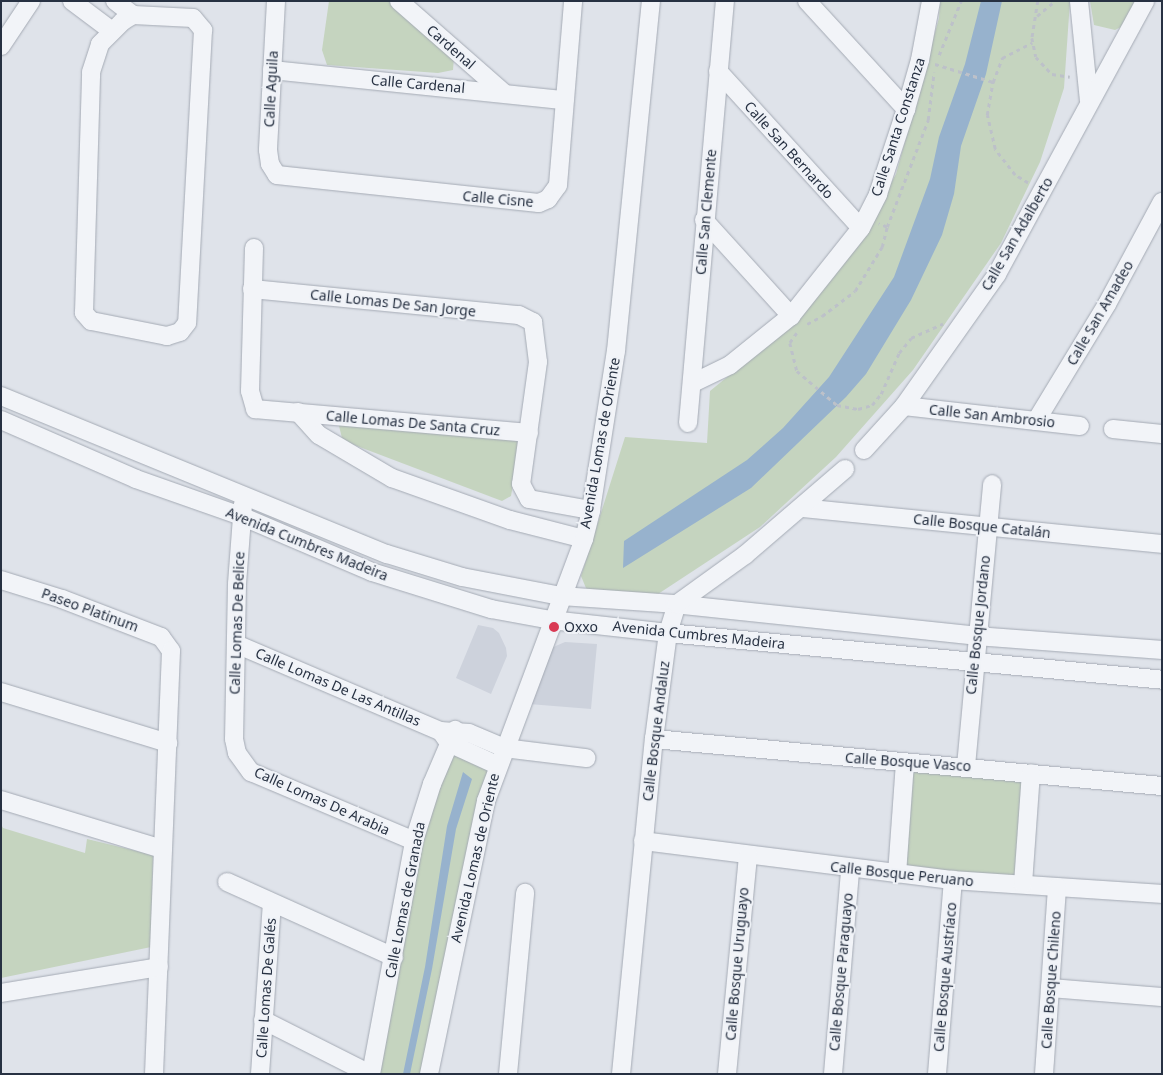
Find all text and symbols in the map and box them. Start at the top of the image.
street label: Cardenal [423,21,479,73]
street label: Calle Aguila [261,50,281,128]
street label: Calle Santa Constanza [868,56,928,198]
street label: Calle Cardenal [370,72,466,96]
street label: Calle San Bernardo [741,98,837,202]
street label: Calle San Clemente [692,148,720,276]
street label: Calle San Adalberto [978,174,1056,294]
street label: Calle Cisne [462,188,534,210]
street label: Calle San Amadeo [1063,258,1137,368]
street label: Calle Lomas De San Jorge [309,286,477,320]
street label: Avenida Lomas de Oriente [577,356,623,530]
street label: Calle San Ambrosio [928,401,1056,431]
street label: Calle Lomas De Santa Cruz [325,407,501,439]
street label: Avenida Cumbres Madeira [224,504,390,584]
street label: Calle Bosque Catalán [912,510,1052,542]
street label: Calle Lomas De Belice [226,551,248,695]
street label: Calle Bosque Jordano [962,555,994,695]
street label: Paseo Platinum [39,585,141,635]
street label: Avenida Cumbres Madeira [612,618,786,652]
place label: Oxxo [564,619,598,635]
marker: Oxxo [548,621,560,633]
street label: Calle Lomas De Las Antillas [253,645,423,729]
street label: Calle Bosque Andaluz [639,660,673,802]
street label: Calle Bosque Vasco [844,749,972,775]
street label: Calle Lomas De Arabia [252,763,392,839]
street label: Avenida Lomas de Oriente [447,772,503,944]
street label: Calle Lomas de Granada [382,820,428,980]
street label: Calle Bosque Peruano [829,858,975,890]
street label: Calle Bosque Uruguayo [722,887,752,1041]
street label: Calle Bosque Paraguayo [826,892,856,1052]
street label: Calle Bosque Austríaco [930,901,960,1053]
street label: Calle Bosque Chileno [1038,910,1064,1050]
street label: Calle Lomas De Galés [253,917,279,1059]

